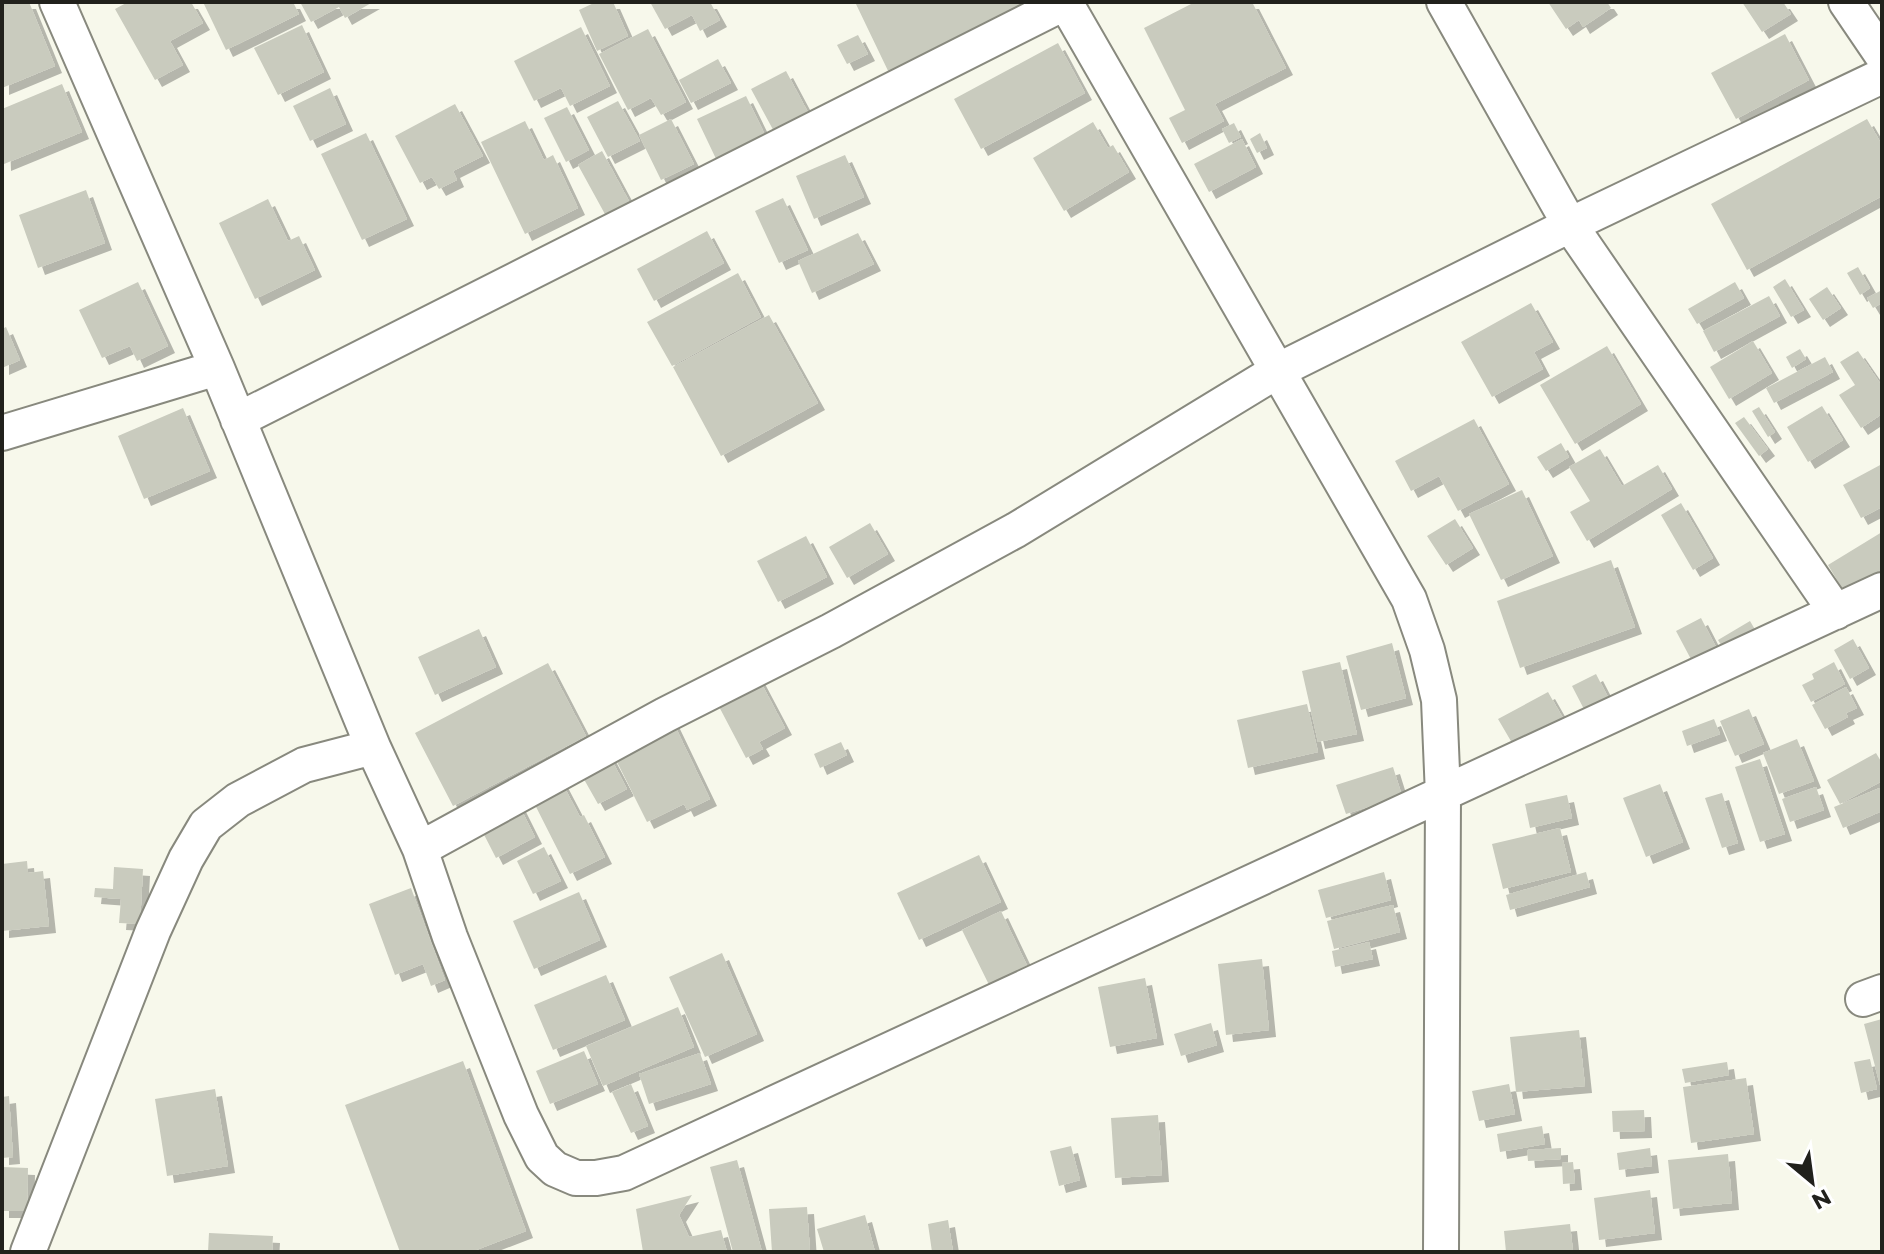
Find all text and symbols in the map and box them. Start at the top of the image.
north arrow [1772,1142,1852,1222]
text: N [1807,1183,1836,1215]

